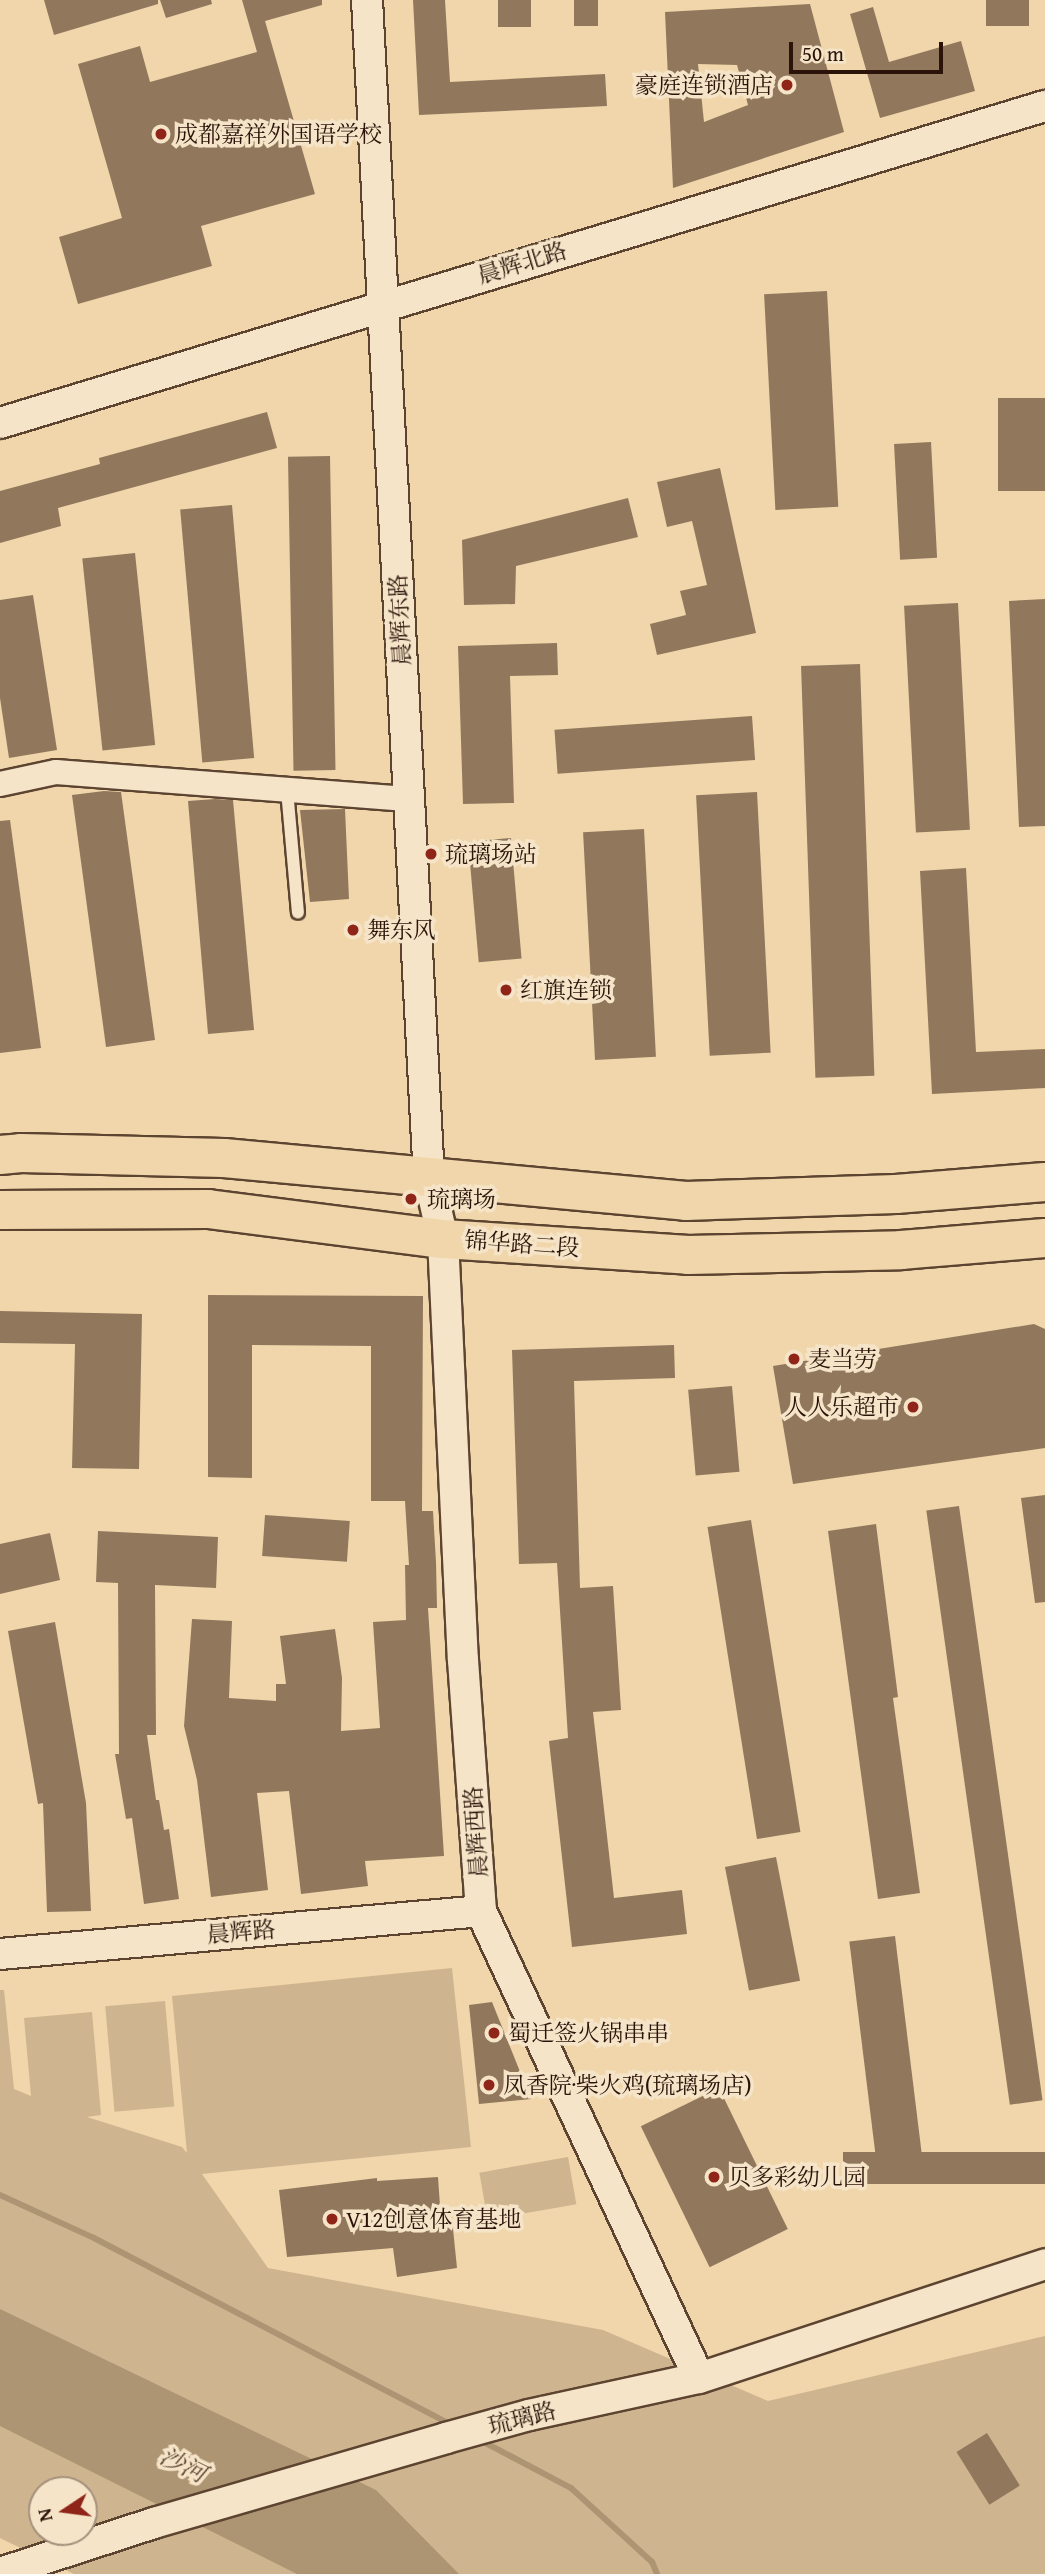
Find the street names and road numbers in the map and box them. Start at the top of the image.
street label: 晨辉北路 [474,236,570,290]
street label: 晨辉东路 [384,573,416,667]
street label: 锦华路二段 [464,1226,580,1262]
street label: 晨辉西路 [459,1785,493,1879]
street label: 晨辉路 [205,1915,277,1949]
street label: 琉璃路 [485,2396,559,2440]

